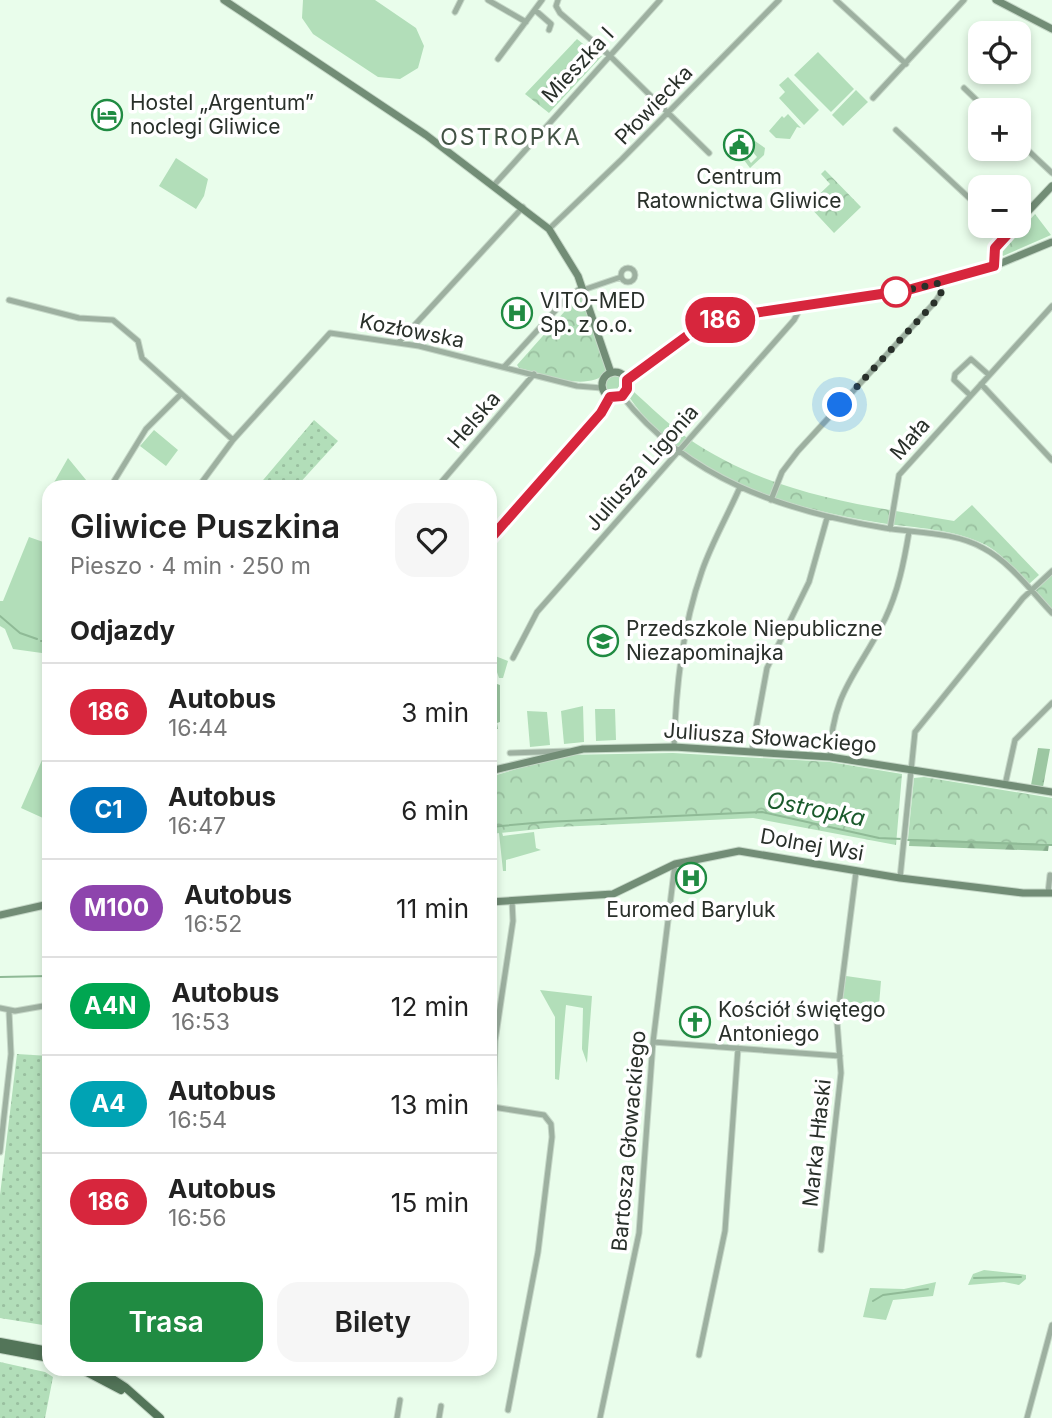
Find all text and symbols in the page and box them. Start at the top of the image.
map controls [968,21,1031,238]
button: locate [968,21,1031,84]
street label: Mieszka I [536,22,619,108]
street label: Płowiecka [610,60,698,149]
place label: Hostel „Argentum” noclegi Gliwice [130,90,314,139]
hotel icon: Hostel „Argentum” noclegi Gliwice [90,98,124,132]
button: + [968,98,1031,161]
district label: OSTROPKA [440,123,582,151]
public building icon: Centrum Ratownictwa Gliwice [722,128,756,162]
place label: Centrum Ratownictwa Gliwice [636,164,842,213]
button: − [968,175,1031,238]
unlabelled marker [881,277,911,307]
place label: VITO-MED Sp. z o.o. [540,288,646,337]
hospital icon: VITO-MED Sp. z o.o. [500,296,534,330]
line badge: 186 [680,297,760,343]
text: 186 [699,305,741,334]
street label: Kozłowska [358,308,467,353]
street label: Helska [442,386,505,453]
your location [822,387,857,422]
street label: Juliusza Ligonia [580,399,703,536]
street label: Mała [885,412,935,465]
button: heart [395,503,469,577]
text: Gliwice Puszkina [70,506,340,546]
text: Pieszo · 4 min · 250 m [70,552,311,580]
text: Odjazdy [70,615,175,646]
place label: Przedszkole Niepubliczne Niezapominajka [626,616,883,665]
school or university icon: Przedszkole Niepubliczne Niezapominajka [586,624,620,658]
text: Autobus [168,683,276,714]
text: 186 [88,697,129,726]
text: 3 min [401,697,469,728]
text: 16:44 [168,714,228,742]
street label: Juliusza Słowackiego [663,718,877,757]
text: Autobus [168,781,276,812]
water label: Ostropka [764,786,868,832]
text: C1 [94,795,123,824]
text: 6 min [401,795,469,826]
text: 16:47 [168,812,226,840]
street label: Dolnej Wsi [758,823,866,866]
hospital icon: Euromed Baryluk [674,861,708,895]
text: Autobus [184,879,292,910]
text: M100 [84,893,149,922]
text: 11 min [396,893,469,924]
place label: Euromed Baryluk [606,897,776,922]
text: 16:52 [184,910,242,938]
text: Autobus [171,977,279,1008]
text: A4N [84,991,136,1020]
text: 12 min [391,991,469,1022]
place label: Kościół świętego Antoniego [718,997,886,1046]
church icon: Kościół świętego Antoniego [678,1005,712,1039]
text: 16:53 [171,1008,230,1036]
street label: Bartosza Głowackiego [606,1029,651,1252]
text: Autobus [168,1075,276,1106]
street label: Marka Hłaski [797,1078,836,1208]
text: A4 [91,1089,126,1118]
text: 13 min [391,1089,469,1120]
text: 16:54 [168,1106,227,1134]
text: Autobus [168,1173,276,1204]
text: 186 [88,1187,129,1216]
text: 15 min [391,1187,469,1218]
text: 16:56 [168,1204,227,1232]
button: Trasa [70,1282,263,1362]
button: Bilety [277,1282,469,1362]

